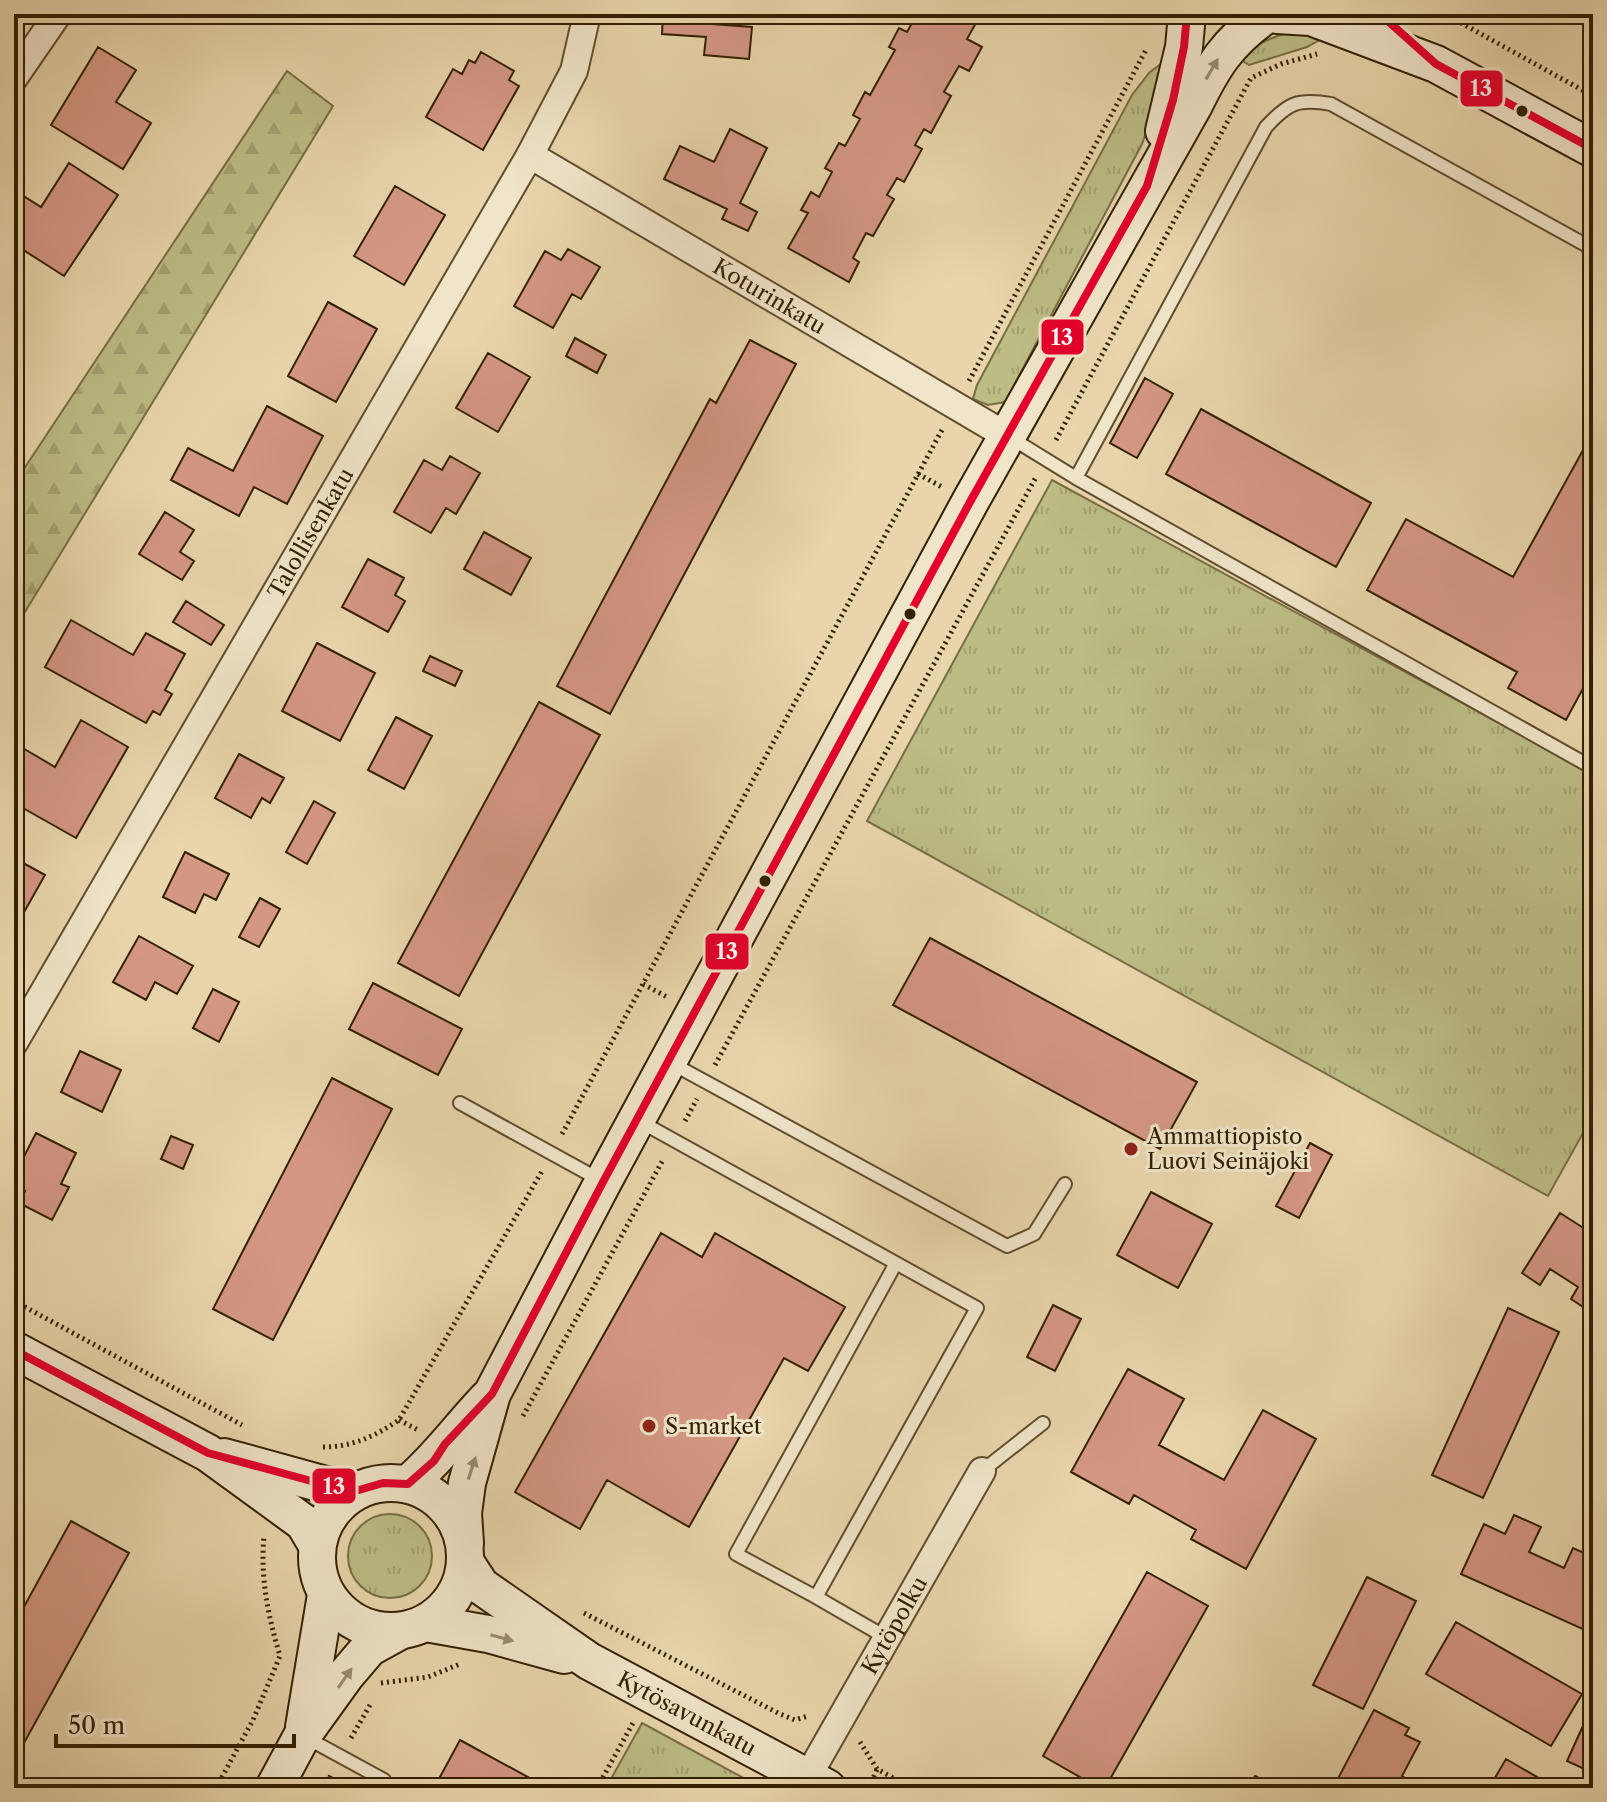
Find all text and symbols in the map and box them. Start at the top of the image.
one-way arrow [1205,58,1219,80]
line badge: 13 [1459,69,1504,108]
text: 13 [1470,75,1492,102]
unlabelled marker [1514,103,1530,119]
street label: Koturinkatu [708,252,831,340]
line badge: 13 [1040,318,1085,356]
text: 13 [1051,324,1073,351]
street label: Talollisenkatu [262,463,359,603]
unlabelled marker [902,606,918,622]
unlabelled marker [757,873,773,889]
line badge: 13 [704,932,750,971]
text: 13 [716,938,738,965]
place label: Ammattiopisto Luovi Seinäjoki [1146,1123,1309,1175]
marker: Ammattiopisto Luovi Seinäjoki [1122,1140,1140,1158]
place label: S-market [665,1413,762,1440]
marker: S-market [640,1417,658,1435]
one-way arrow [466,1455,478,1479]
line badge: 13 [311,1467,357,1505]
text: 13 [323,1473,345,1500]
street label: Kytöpolku [856,1571,933,1679]
one-way arrow [491,1632,515,1645]
street label: Kytösavunkatu [613,1665,761,1761]
one-way arrow [337,1667,353,1689]
scale bar [56,1698,294,1748]
text: 50 m [68,1711,125,1740]

